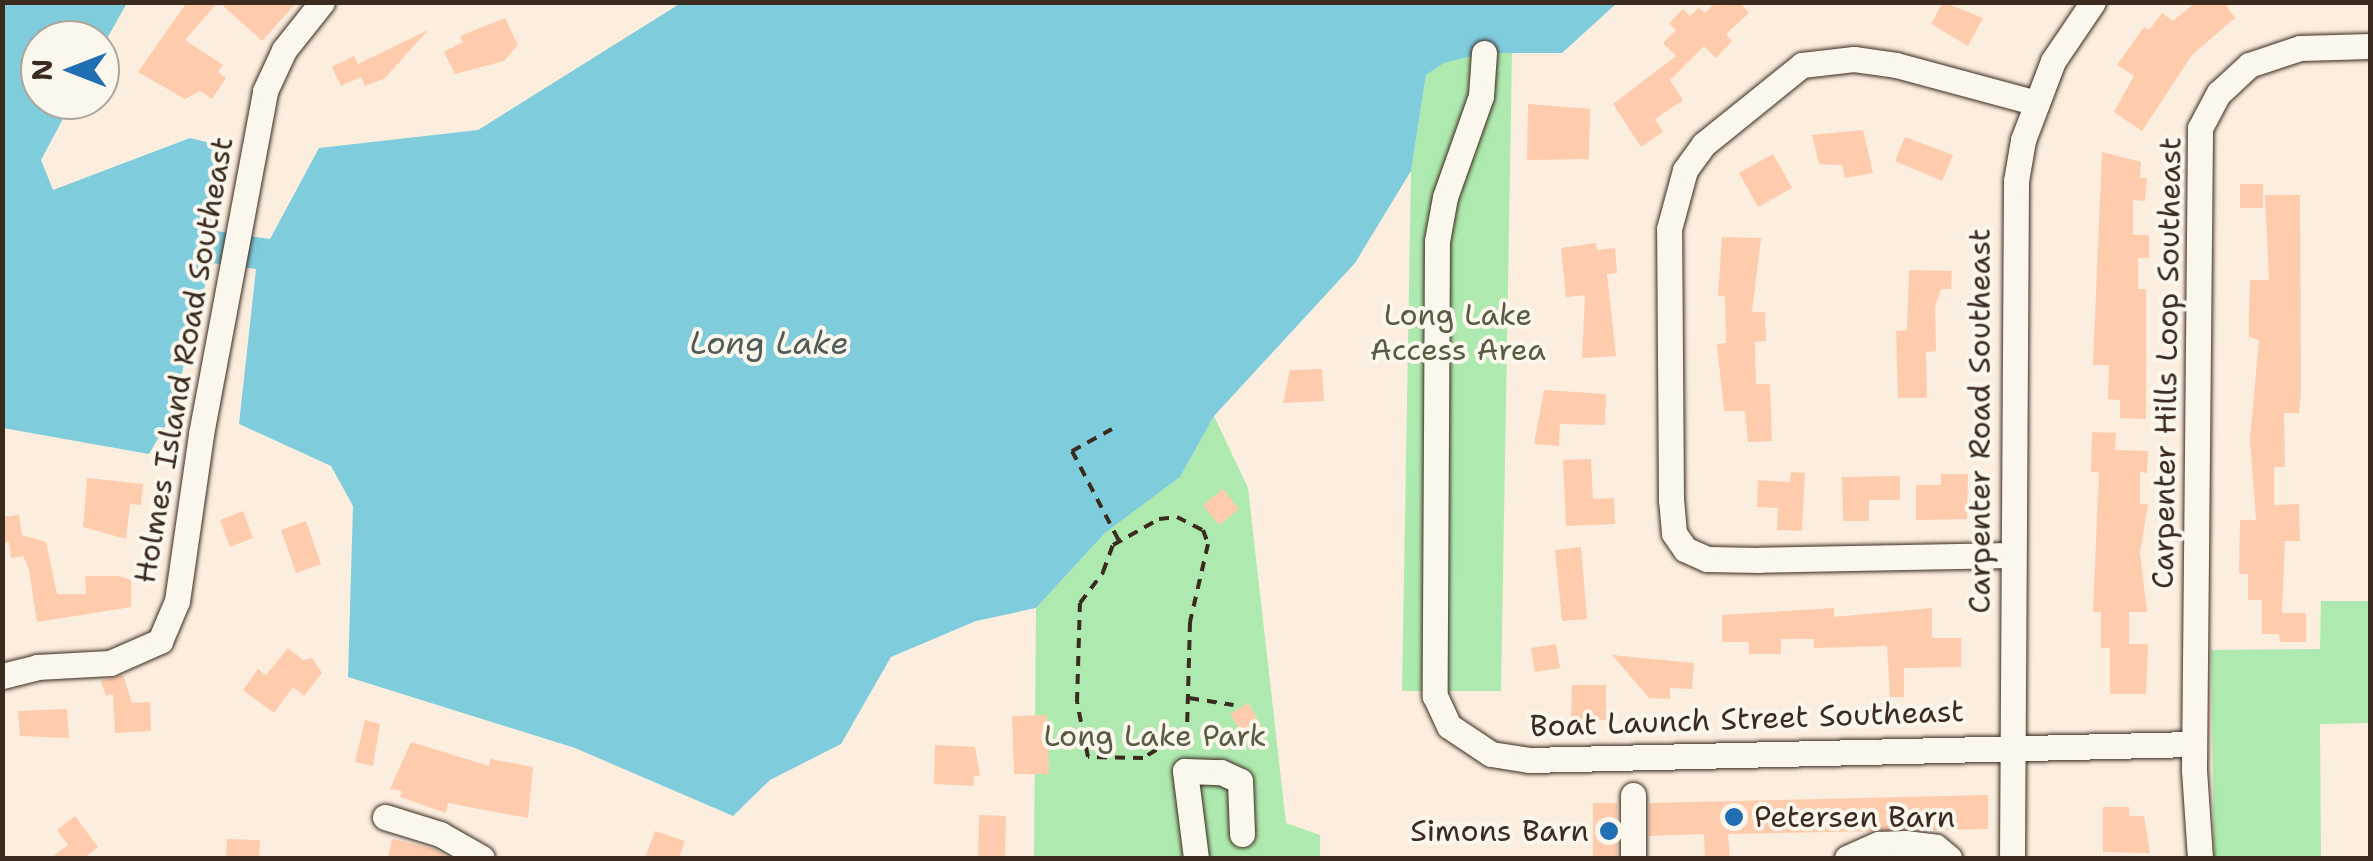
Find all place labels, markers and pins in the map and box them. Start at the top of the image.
place label: Petersen Barn [1754,799,1955,835]
marker: Petersen Barn [1723,806,1745,828]
place label: Simons Barn [1410,813,1589,849]
marker: Simons Barn [1598,820,1620,842]

